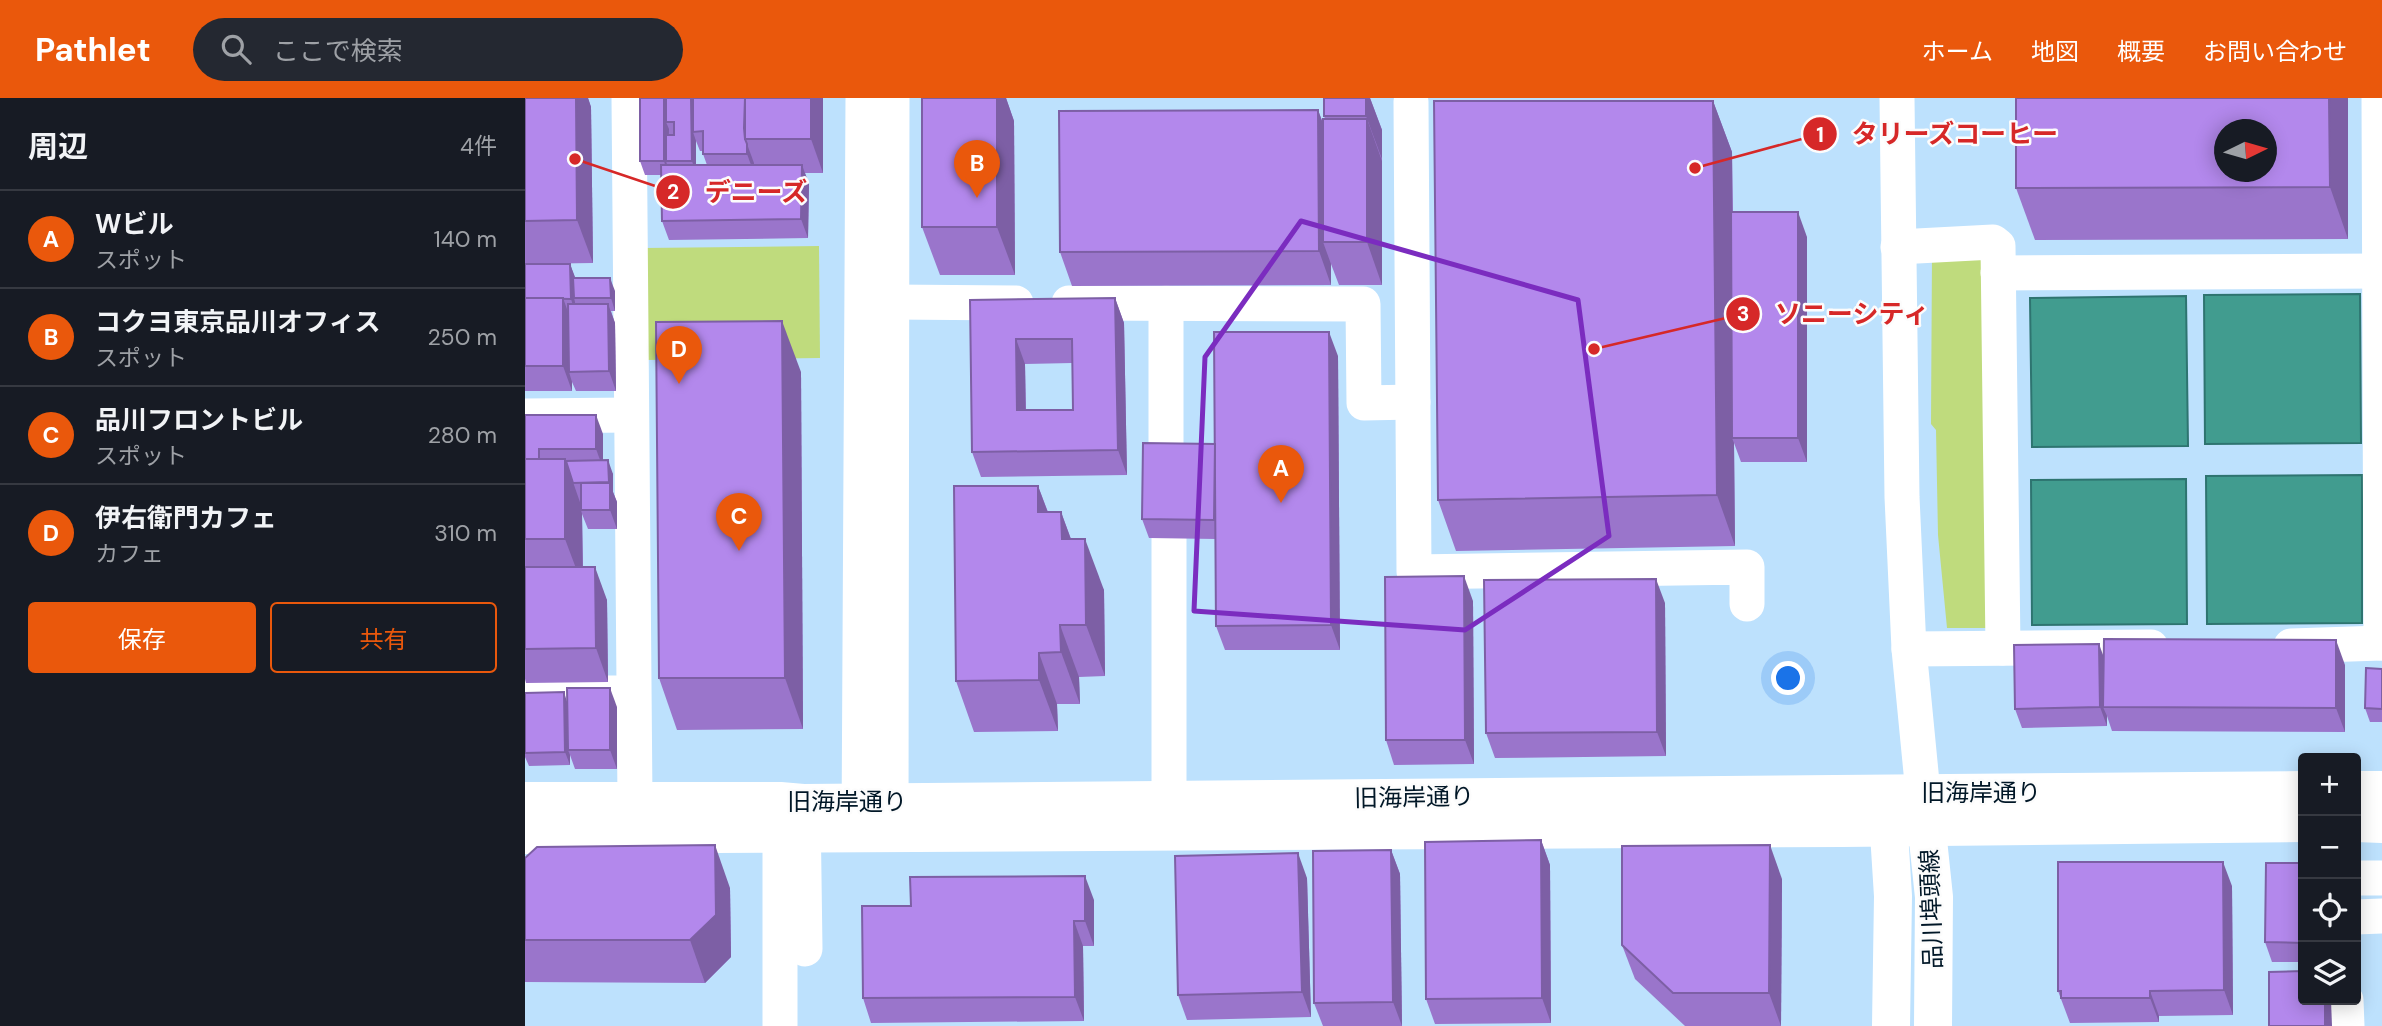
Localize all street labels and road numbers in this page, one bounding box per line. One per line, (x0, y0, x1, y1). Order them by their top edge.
street label: 旧海岸通り (1921, 777, 2041, 808)
street label: 旧海岸通り (1354, 780, 1474, 814)
street label: 旧海岸通り (787, 786, 907, 817)
street label: 品川埠頭線 (1913, 848, 1949, 970)

